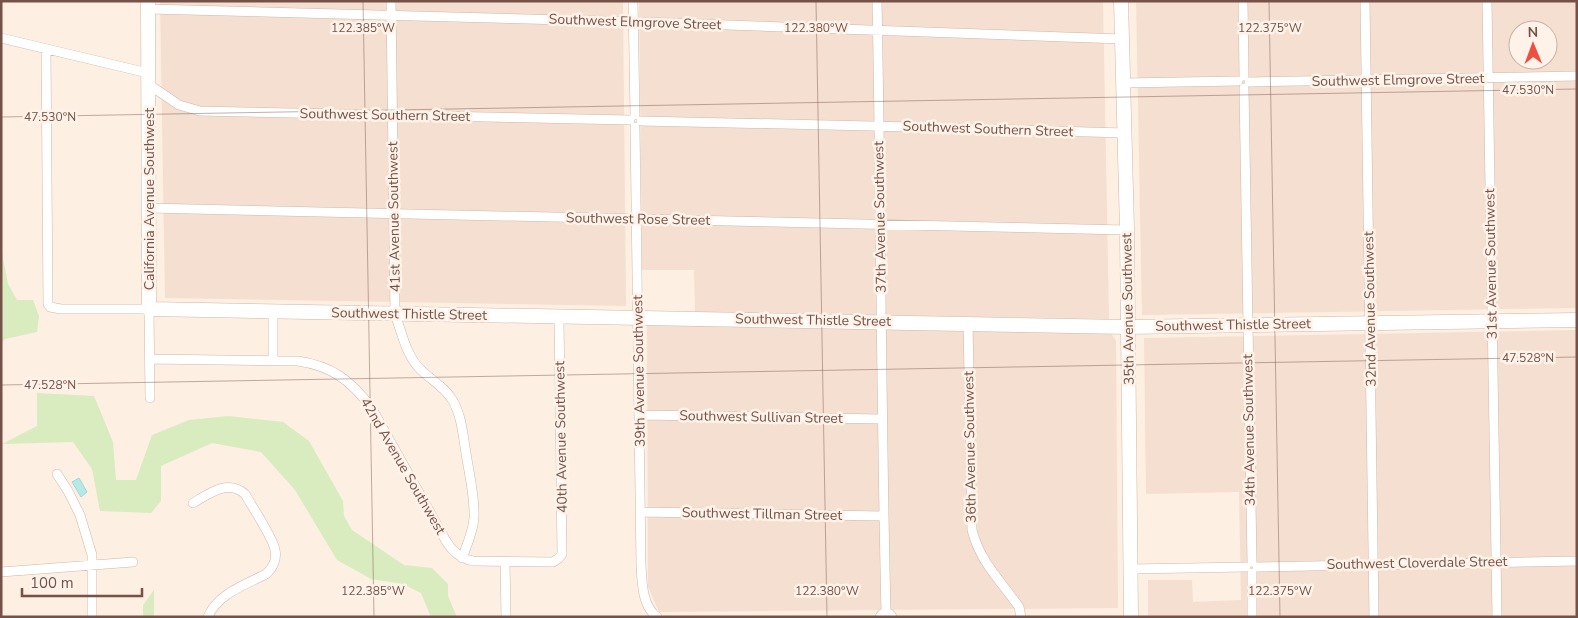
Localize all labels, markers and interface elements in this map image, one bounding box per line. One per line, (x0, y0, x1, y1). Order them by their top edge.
street label: Southwest Elmgrove Street (548, 9, 722, 35)
text: 122.385°W (331, 20, 395, 36)
text: 122.380°W (784, 20, 848, 36)
text: 122.375°W (1238, 20, 1302, 36)
north arrow (1508, 20, 1558, 70)
text: N (1527, 23, 1538, 42)
street label: Southwest Elmgrove Street (1311, 69, 1485, 91)
text: 47.530°N (1502, 82, 1554, 98)
street label: Southwest Southern Street (300, 104, 471, 126)
street label: California Avenue Southwest (140, 108, 159, 290)
text: 47.530°N (24, 109, 76, 125)
street label: Southwest Southern Street (902, 117, 1074, 141)
street label: 41st Avenue Southwest (383, 141, 405, 293)
street label: 37th Avenue Southwest (869, 141, 891, 293)
street label: 31st Avenue Southwest (1480, 188, 1502, 340)
street label: Southwest Rose Street (566, 208, 710, 230)
street label: 32nd Avenue Southwest (1359, 231, 1381, 387)
street label: 35th Avenue Southwest (1117, 233, 1139, 385)
street label: 39th Avenue Southwest (628, 295, 650, 447)
street label: Southwest Thistle Street (331, 303, 487, 325)
street label: Southwest Thistle Street (735, 309, 891, 331)
street label: Southwest Thistle Street (1155, 314, 1311, 336)
text: 47.528°N (1502, 350, 1554, 366)
street label: 34th Avenue Southwest (1238, 354, 1260, 506)
street label: 40th Avenue Southwest (550, 361, 572, 513)
street label: 36th Avenue Southwest (959, 371, 981, 523)
text: 47.528°N (24, 377, 76, 393)
street label: 42nd Avenue Southwest (356, 394, 450, 538)
street label: Southwest Sullivan Street (679, 406, 843, 428)
street label: Southwest Tillman Street (682, 503, 842, 525)
street label: Southwest Cloverdale Street (1326, 552, 1508, 574)
scale bar (22, 566, 142, 598)
text: 100 m (30, 573, 74, 593)
text: 122.385°W (341, 583, 405, 599)
text: 122.380°W (795, 583, 859, 599)
text: 122.375°W (1248, 583, 1312, 599)

